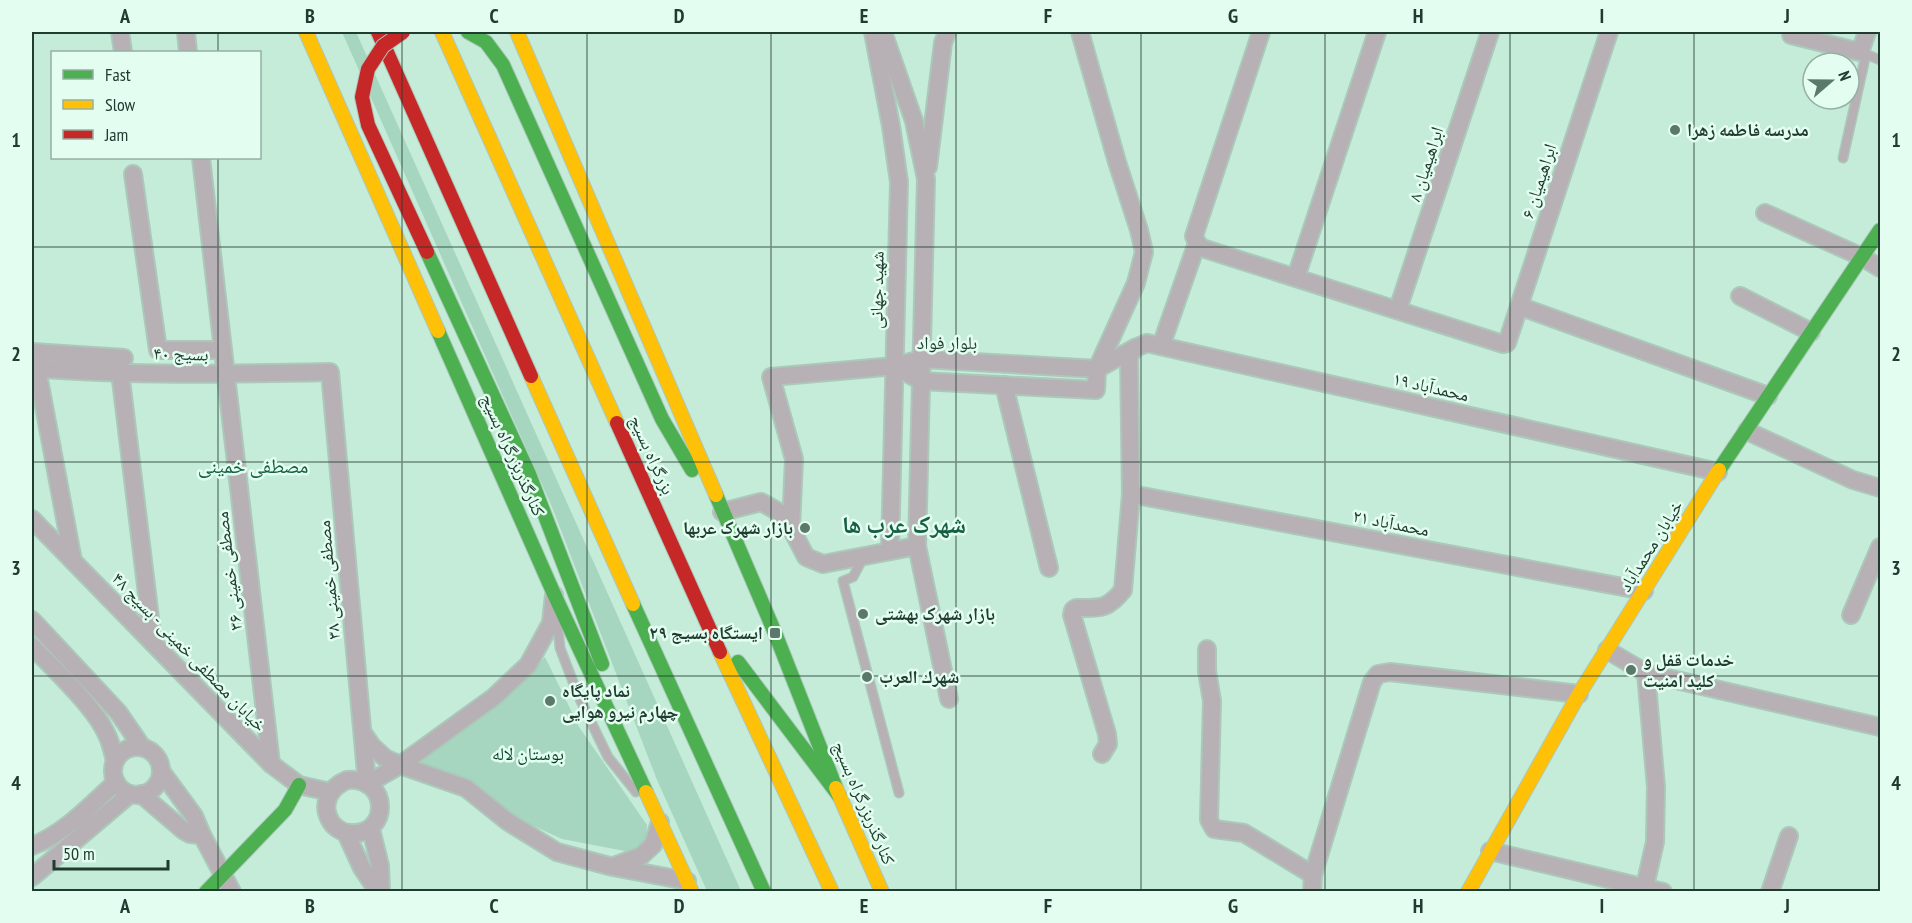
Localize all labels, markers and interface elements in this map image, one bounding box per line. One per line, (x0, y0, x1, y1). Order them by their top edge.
text: A (119, 3, 131, 29)
text: B (305, 3, 315, 29)
text: C (489, 3, 499, 29)
text: D (674, 3, 685, 29)
text: E (860, 3, 868, 29)
text: F (1044, 3, 1052, 29)
text: G (1228, 3, 1238, 29)
text: H (1413, 3, 1423, 29)
text: I (1600, 3, 1604, 29)
text: J (1783, 3, 1790, 29)
legend (51, 51, 261, 159)
north arrow (1801, 51, 1861, 111)
text: Fast (105, 63, 131, 86)
text: N (1834, 68, 1856, 83)
text: Slow (105, 93, 136, 116)
place label: مدرسه فاطمه زهرا (1687, 118, 1809, 141)
text: Jam (104, 123, 128, 146)
marker: مدرسه فاطمه زهرا (1668, 123, 1682, 137)
street label: ابراهیمیان ۸ (1403, 124, 1448, 204)
text: 1 (11, 127, 21, 153)
text: 1 (1891, 127, 1901, 153)
street label: ابراهیمیان ۶ (1516, 141, 1561, 221)
street label: شهید جهانی (864, 251, 889, 329)
street label: بلوار فواد (917, 331, 977, 354)
text: 2 (11, 341, 21, 367)
text: 2 (1891, 341, 1901, 367)
street label: بسیج ۴۰ (153, 342, 209, 366)
street label: محمدآباد ۱۹ (1391, 367, 1471, 406)
street label: کنارگذربزرگراه بسیج (475, 390, 551, 521)
street label: بزرگراه بسیج (624, 411, 680, 499)
district label: مصطفی خمینی (198, 453, 308, 479)
street label: خیابان محمدآباد (1613, 496, 1688, 596)
street label: محمدآباد ۲۱ (1351, 504, 1431, 541)
district label: شهرک عرب ها (842, 509, 966, 540)
street label: مصطفی خمینی ۳۶ (210, 510, 247, 632)
place label: بازار شهرک عربها (683, 516, 793, 539)
street label: مصطفی خمینی ۳۸ (312, 519, 345, 641)
marker: بازار شهرک عربها (798, 521, 812, 535)
text: 3 (11, 555, 21, 581)
text: 3 (1891, 555, 1901, 581)
street label: خیابان مصطفی خمینی - بسیج ۴۸ (106, 567, 272, 737)
place label: بازار شهرک بهشتی (875, 602, 995, 625)
marker: بازار شهرک بهشتی (856, 607, 870, 621)
place label: ایستگاه بسیج ۲۹ (649, 621, 763, 645)
marker: ایستگاه بسیج ۲۹ (768, 626, 782, 640)
place label: خدمات قفل و کلید امنیت (1643, 648, 1734, 692)
marker: خدمات قفل و کلید امنیت (1624, 663, 1638, 677)
place label: شهرك العرب (879, 665, 959, 688)
marker: شهرك العرب (860, 670, 874, 684)
place label: نماد پایگاه چهارم نیرو هوایی (562, 679, 679, 724)
marker: نماد پایگاه چهارم نیرو هوایی (543, 694, 557, 708)
street label: کنارگذربزرگراه بسیج (827, 738, 901, 869)
park label: بوستان لاله (492, 742, 564, 765)
text: 4 (11, 770, 21, 796)
text: 4 (1891, 770, 1901, 796)
scale bar (54, 833, 168, 871)
text: 50 m (63, 842, 95, 865)
text: A (119, 893, 131, 919)
text: B (305, 893, 315, 919)
text: C (489, 893, 499, 919)
text: D (674, 893, 685, 919)
text: E (860, 893, 868, 919)
text: F (1044, 893, 1052, 919)
text: G (1228, 893, 1238, 919)
text: H (1413, 893, 1423, 919)
text: I (1600, 893, 1604, 919)
text: J (1783, 893, 1790, 919)

